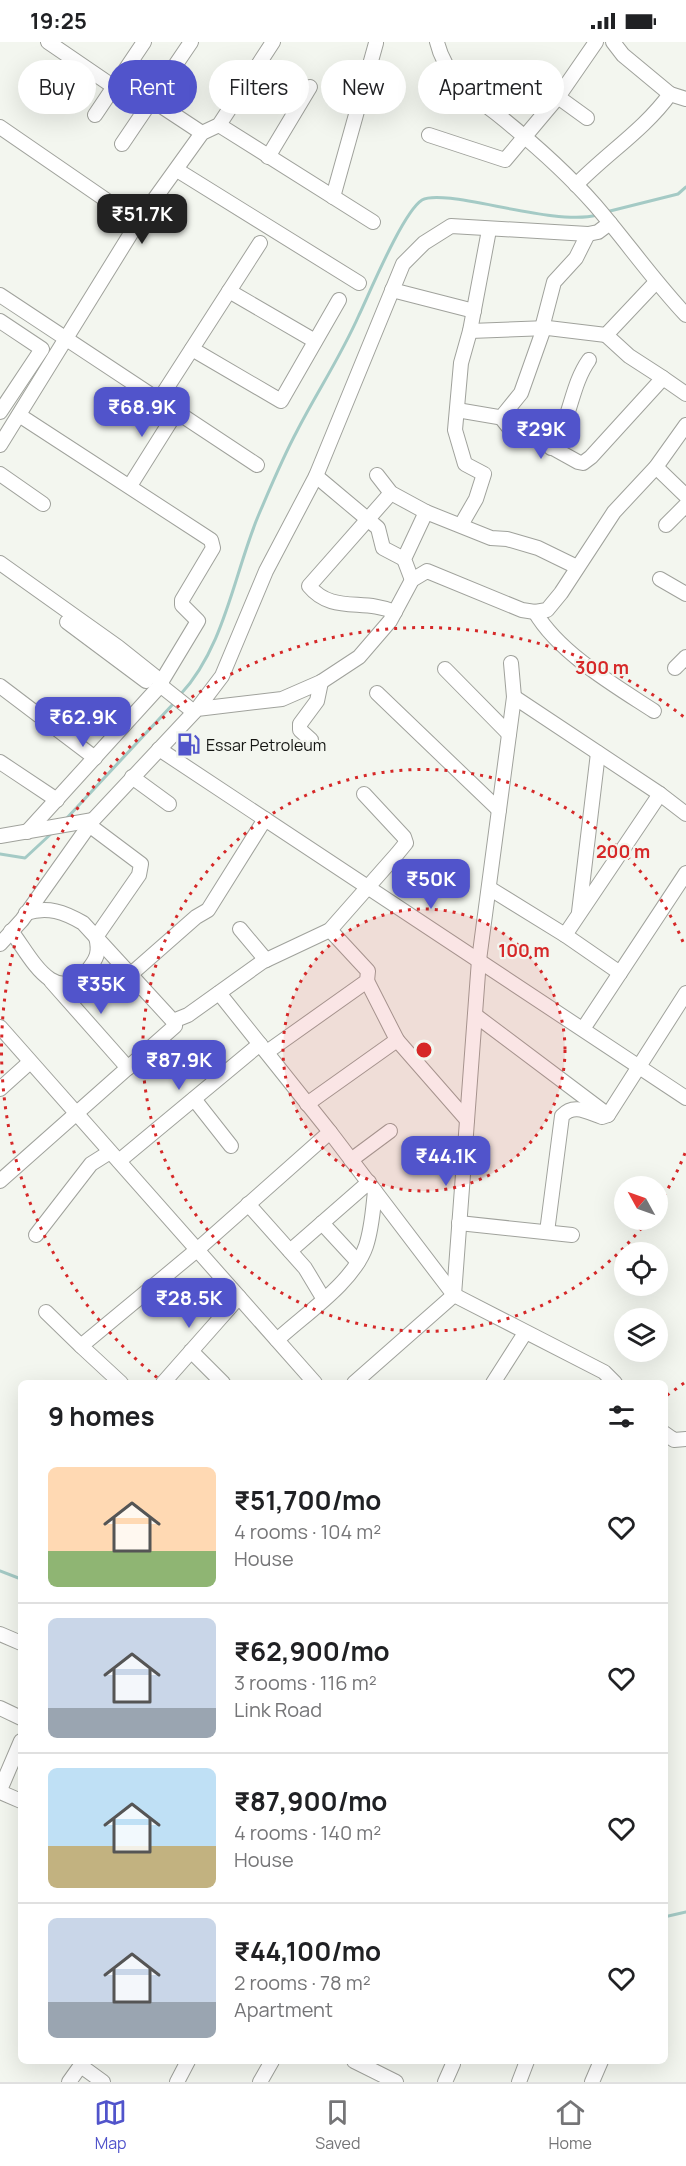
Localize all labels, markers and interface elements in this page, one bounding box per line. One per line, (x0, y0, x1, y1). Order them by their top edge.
text: 19:25 (30, 6, 87, 36)
chip: Buy (18, 60, 96, 114)
chip: Rent (108, 60, 197, 114)
chip: Filters (209, 60, 309, 114)
chip: New (321, 60, 406, 114)
chip: Apartment (418, 60, 564, 114)
pin: ₹51.7K (93, 194, 191, 245)
text: ₹51.7K (111, 200, 173, 227)
pin: ₹68.9K (93, 387, 191, 438)
text: ₹68.9K (108, 393, 176, 420)
pin: ₹29K (505, 409, 577, 460)
text: ₹29K (516, 415, 566, 442)
text: 300 m (575, 655, 629, 679)
pin: ₹62.9K (34, 697, 132, 748)
text: ₹62.9K (49, 703, 117, 730)
fuel station icon: Essar Petroleum (175, 732, 201, 758)
place label: Essar Petroleum (206, 734, 326, 756)
text: 200 m (596, 839, 650, 863)
pin: ₹50K (395, 859, 467, 910)
text: ₹50K (406, 865, 456, 892)
text: 100 m (498, 938, 550, 962)
pin: ₹35K (65, 964, 137, 1015)
text: ₹35K (77, 970, 125, 997)
pin: ₹87.9K (130, 1040, 228, 1091)
centre of rings (414, 1040, 434, 1060)
text: ₹87.9K (146, 1046, 212, 1073)
pin: ₹44.1K (397, 1136, 495, 1187)
text: ₹44.1K (415, 1142, 477, 1169)
north arrow (614, 1176, 668, 1230)
map controls (614, 1176, 668, 1362)
button: locate (614, 1242, 668, 1296)
pin: ₹28.5K (140, 1278, 238, 1329)
text: ₹28.5K (155, 1284, 223, 1311)
button: layers (614, 1308, 668, 1362)
text: 9 homes (48, 1398, 155, 1434)
icon: filters (605, 1400, 638, 1433)
text: ₹51,700/mo (234, 1482, 381, 1518)
icon: home (96, 1491, 168, 1563)
icon: heart (605, 1511, 638, 1544)
text: 4 rooms · 104 m² (234, 1518, 381, 1545)
text: House (234, 1545, 294, 1572)
text: ₹62,900/mo (234, 1633, 390, 1669)
icon: home (96, 1642, 168, 1714)
icon: heart (605, 1662, 638, 1695)
text: 3 rooms · 116 m² (234, 1669, 377, 1696)
text: Link Road (234, 1696, 322, 1723)
text: ₹87,900/mo (234, 1783, 387, 1819)
icon: home (96, 1792, 168, 1864)
icon: heart (605, 1812, 638, 1845)
text: 4 rooms · 140 m² (234, 1819, 381, 1846)
text: House (234, 1846, 294, 1873)
text: ₹44,100/mo (234, 1933, 381, 1969)
icon: home (96, 1942, 168, 2014)
icon: heart (605, 1962, 638, 1995)
text: 2 rooms · 78 m² (234, 1969, 371, 1996)
text: Apartment (234, 1996, 333, 2023)
tab: Map (94, 2096, 127, 2154)
tab: Saved (315, 2096, 360, 2154)
tab: Home (549, 2096, 592, 2154)

